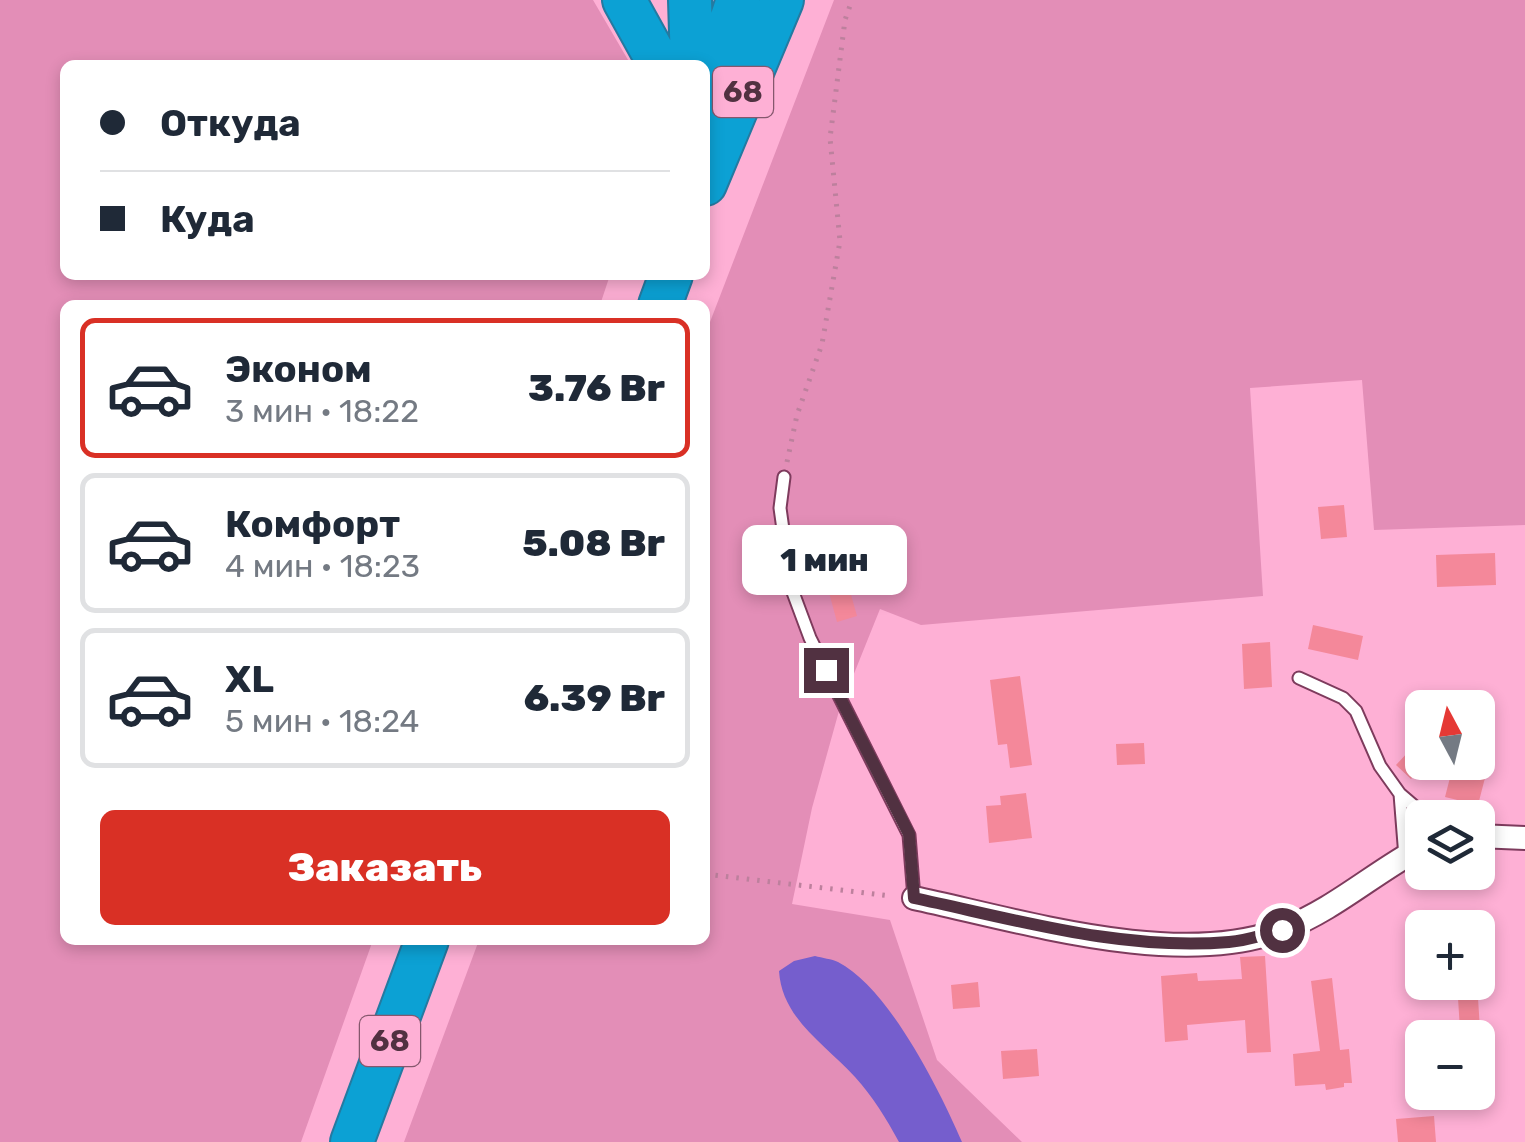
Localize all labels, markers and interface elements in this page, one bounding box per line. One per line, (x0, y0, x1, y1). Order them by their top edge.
road number: 68 (713, 67, 773, 117)
text: Откуда (160, 100, 301, 146)
text: Куда (160, 196, 255, 242)
icon: car (105, 343, 195, 433)
text: Эконом (225, 346, 372, 392)
text: 3.76 Br (528, 365, 665, 411)
text: 3 мин · 18:22 (225, 392, 419, 430)
icon: car (105, 498, 195, 588)
text: Комфорт (225, 501, 400, 547)
text: 5.08 Br (522, 520, 665, 566)
callout: 1 мин (744, 525, 908, 595)
text: 1 мин (780, 541, 869, 579)
text: 4 мин · 18:23 (225, 547, 420, 585)
route end (804, 648, 849, 693)
icon: car (105, 653, 195, 743)
text: XL (225, 656, 274, 702)
text: 6.39 Br (524, 675, 665, 721)
north arrow (1405, 690, 1495, 780)
map controls (1405, 690, 1495, 1110)
text: 5 мин · 18:24 (225, 702, 419, 740)
button: layers (1405, 800, 1495, 890)
button: Заказать (100, 810, 670, 925)
route start (1260, 908, 1305, 953)
button: + (1405, 910, 1495, 1000)
road number: 68 (360, 1016, 420, 1066)
button: − (1405, 1020, 1495, 1110)

